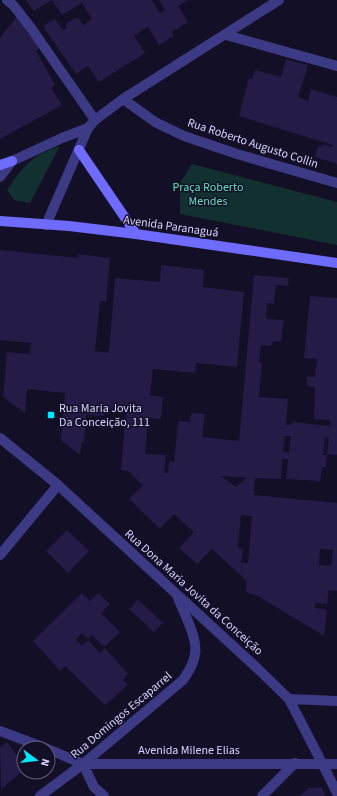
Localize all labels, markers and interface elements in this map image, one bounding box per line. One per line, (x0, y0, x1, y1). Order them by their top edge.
street label: Rua Roberto Augusto Collin (185, 114, 320, 173)
park label: Praça Roberto Mendes (173, 179, 243, 210)
street label: Avenida Paranaguá (122, 211, 220, 242)
place label: Rua Maria Jovita Da Conceição, 111 (59, 400, 150, 431)
marker: Rua Maria Jovita Da Conceição, 111 (46, 410, 56, 420)
street label: Rua Dona Maria Jovita da Conceição (121, 525, 267, 659)
street label: Rua Domingos Escaparrel (67, 668, 176, 763)
north arrow (16, 740, 56, 780)
street label: Avenida Milene Elias (138, 742, 240, 759)
text: N (37, 757, 53, 768)

